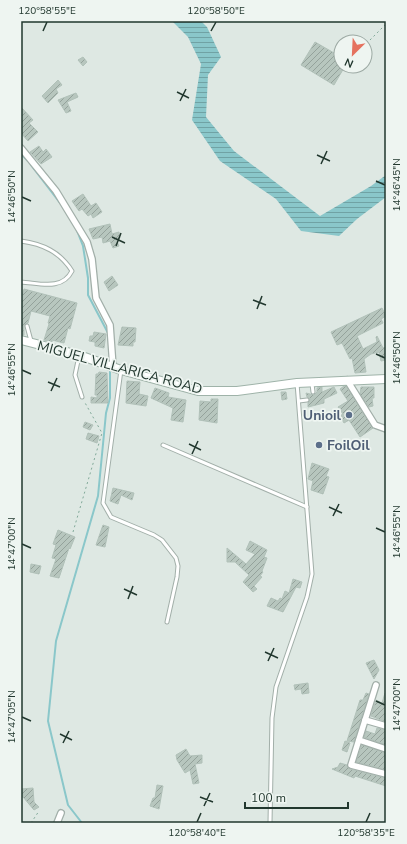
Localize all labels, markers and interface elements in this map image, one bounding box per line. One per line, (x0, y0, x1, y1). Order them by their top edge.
text: 120°58'55"E (18, 4, 76, 18)
text: 120°58'50"E (187, 4, 245, 18)
north arrow (333, 34, 373, 74)
text: N (342, 54, 356, 71)
text: 14°46'45"N (390, 158, 404, 212)
text: 14°46'50"N (5, 170, 19, 224)
text: 14°46'50"N (390, 331, 404, 385)
street label: MIGUEL VILLARICA ROAD (35, 336, 204, 399)
text: 14°46'55"N (5, 343, 19, 397)
place label: Unioil (303, 406, 342, 425)
marker: Unioil (344, 410, 354, 420)
place label: FoilOil (327, 436, 370, 455)
marker: FoilOil (314, 440, 324, 450)
text: 14°46'55"N (390, 505, 404, 559)
text: 14°47'00"N (5, 517, 19, 571)
text: 14°47'00"N (390, 678, 404, 732)
text: 14°47'05"N (5, 690, 19, 744)
scale bar (245, 784, 348, 810)
text: 100 m (251, 790, 286, 806)
text: 120°58'40"E (168, 826, 226, 840)
text: 120°58'35"E (337, 826, 395, 840)

